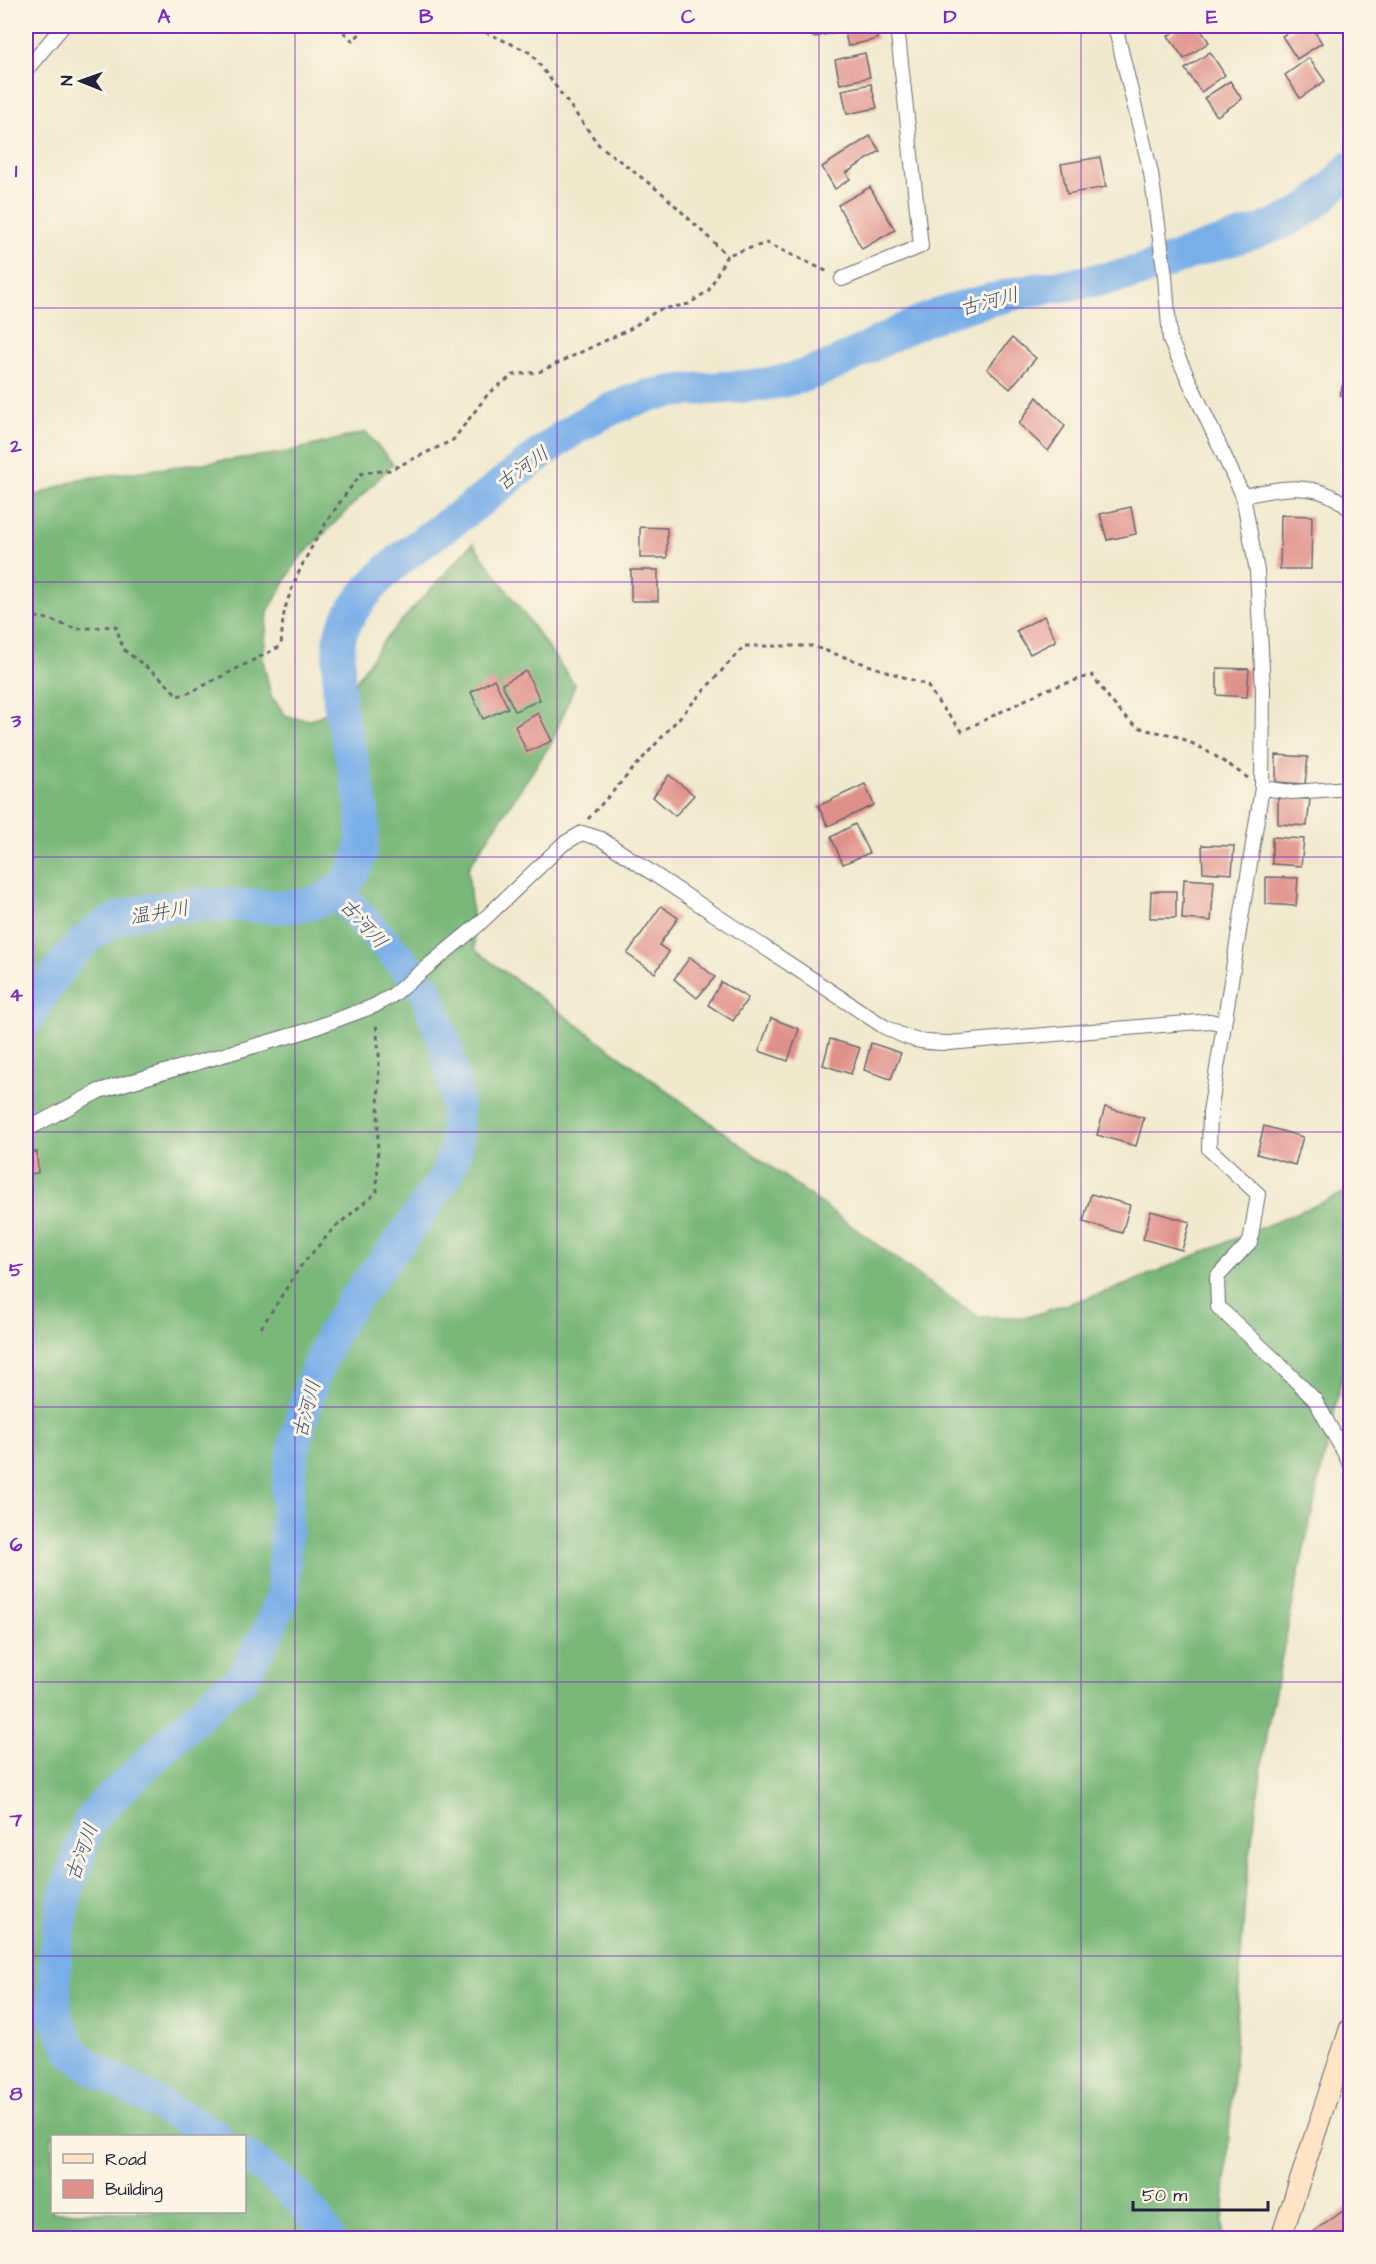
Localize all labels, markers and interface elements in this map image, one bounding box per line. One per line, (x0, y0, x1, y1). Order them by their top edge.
text: A (158, 3, 171, 31)
text: B (419, 3, 434, 31)
text: C (681, 3, 696, 31)
text: D (944, 3, 957, 31)
text: E (1206, 3, 1218, 31)
north arrow (51, 51, 111, 111)
text: N (56, 76, 78, 86)
text: 1 (15, 157, 18, 185)
water label: 古河川 (957, 281, 1022, 323)
text: 2 (9, 432, 22, 460)
water label: 古河川 (490, 440, 555, 498)
text: 3 (10, 707, 22, 735)
water label: 古河川 (333, 892, 394, 955)
water label: 温井川 (127, 894, 191, 932)
text: 4 (9, 981, 23, 1009)
text: 5 (9, 1256, 24, 1284)
water label: 古河川 (286, 1377, 328, 1442)
text: 6 (10, 1531, 23, 1559)
text: 7 (9, 1806, 23, 1834)
water label: 古河川 (59, 1819, 105, 1885)
text: 8 (10, 2080, 23, 2108)
legend (51, 2135, 246, 2213)
text: Road (105, 2147, 146, 2172)
scale bar (1133, 2174, 1268, 2212)
text: Building (105, 2177, 163, 2203)
text: 50 m (1142, 2183, 1187, 2208)

